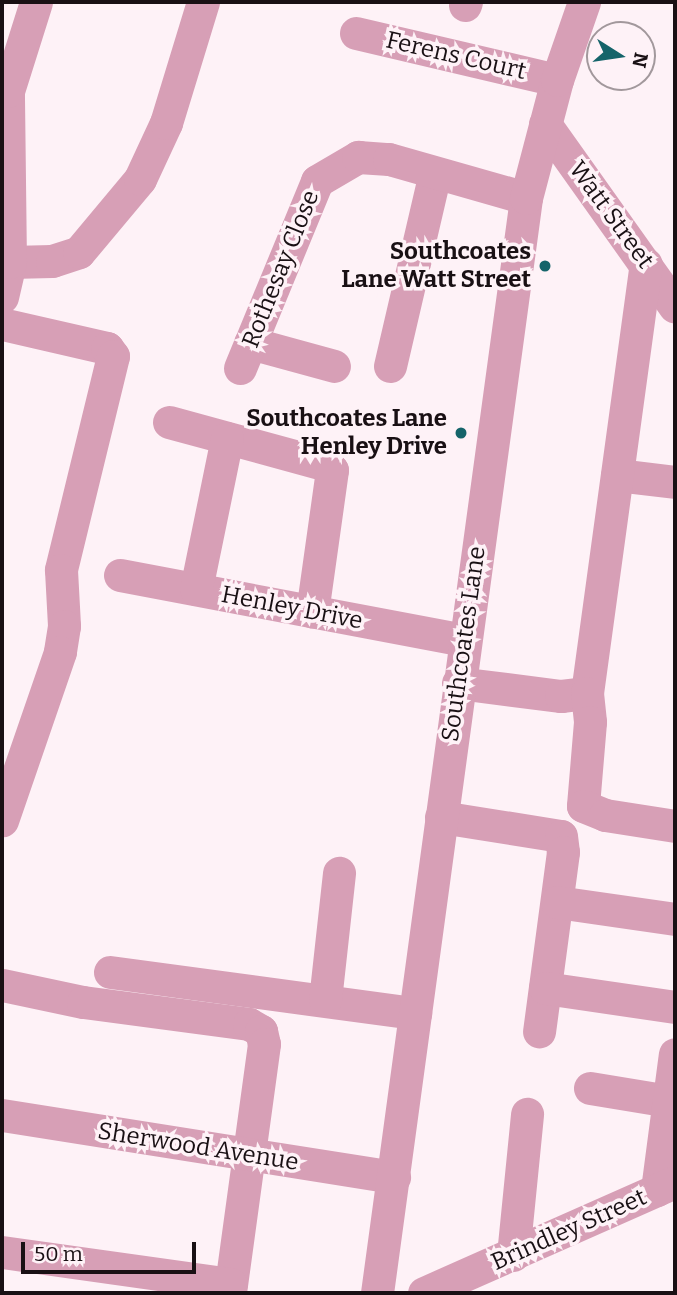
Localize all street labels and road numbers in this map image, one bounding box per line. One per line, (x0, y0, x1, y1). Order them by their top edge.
street label: Ferens Court (383, 26, 529, 86)
street label: Watt Street (562, 156, 660, 274)
street label: Rothesay Close (236, 186, 326, 352)
street label: Southcoates Lane (436, 544, 492, 744)
street label: Henley Drive (219, 580, 365, 636)
street label: Sherwood Avenue (96, 1117, 300, 1177)
street label: Brindley Street (487, 1183, 651, 1277)

